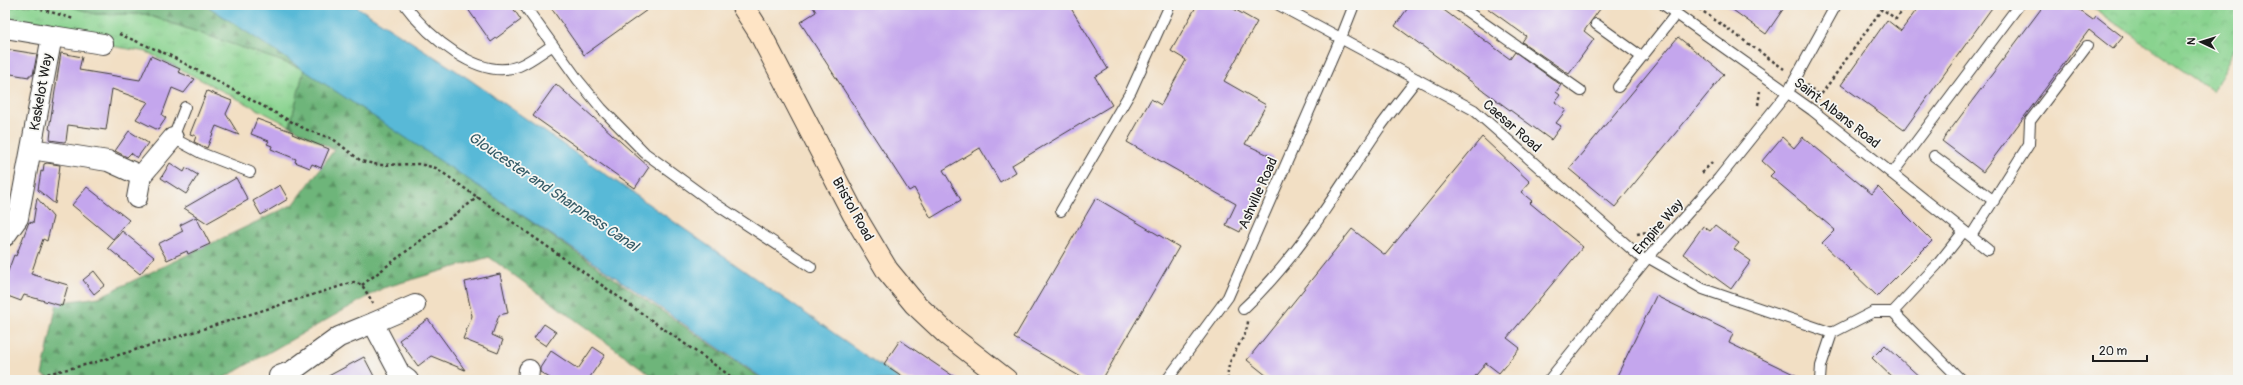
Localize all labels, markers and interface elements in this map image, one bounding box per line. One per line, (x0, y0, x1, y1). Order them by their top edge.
north arrow (2181, 22, 2221, 62)
text: N (2185, 37, 2198, 46)
street label: Kaskelot Way (26, 52, 56, 132)
street label: Saint Albans Road (1790, 74, 1884, 152)
street label: Caesar Road (1479, 96, 1545, 156)
water label: Gloucester and Sharpness Canal (464, 128, 643, 257)
street label: Ashville Road (1235, 155, 1281, 231)
street label: Bristol Road (829, 174, 878, 244)
street label: Empire Way (1629, 196, 1687, 258)
scale bar (2093, 337, 2147, 363)
text: 20 m (2099, 344, 2128, 359)

